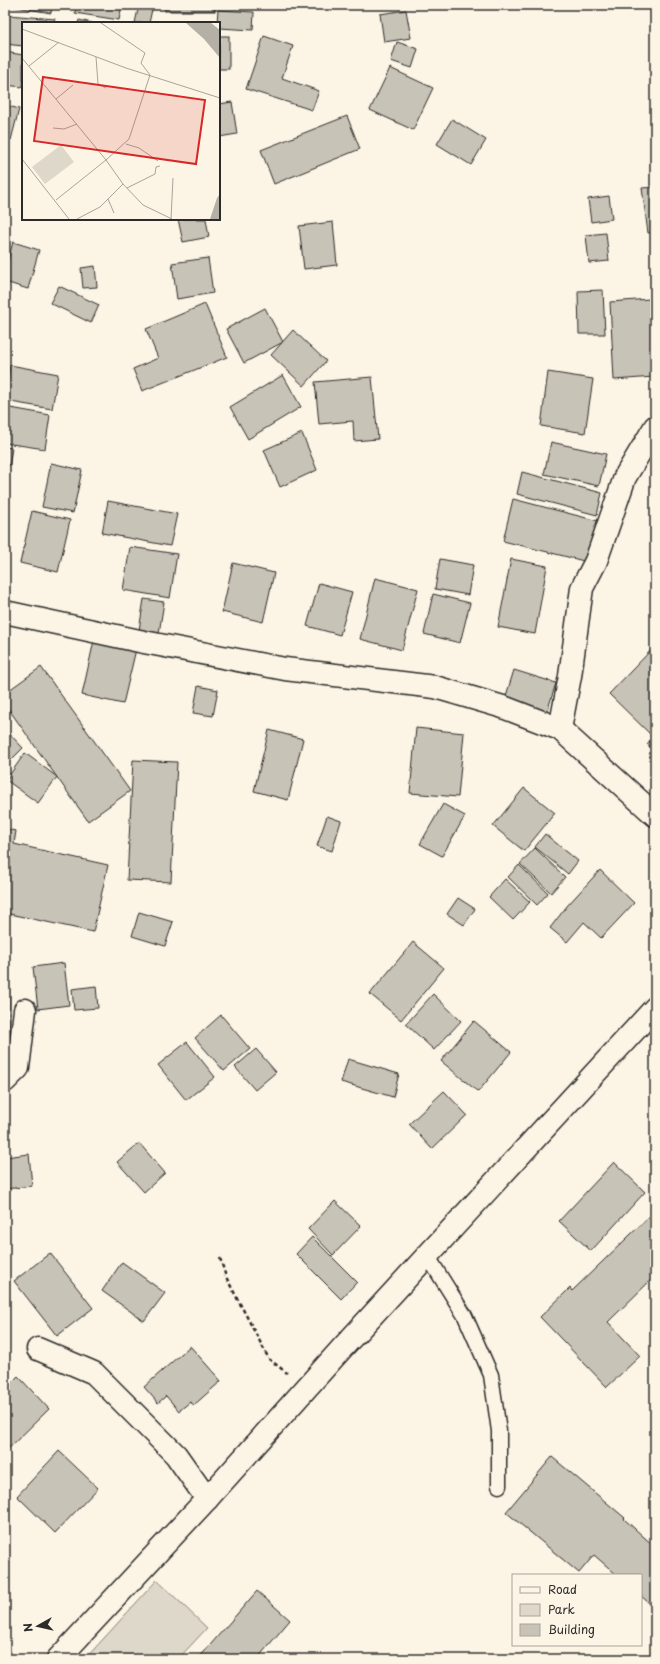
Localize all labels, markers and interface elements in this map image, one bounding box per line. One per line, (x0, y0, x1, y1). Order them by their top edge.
inset map (22, 22, 220, 220)
legend (512, 1574, 642, 1646)
text: Road (548, 1580, 577, 1598)
text: Park (548, 1600, 575, 1618)
north arrow (18, 1606, 58, 1646)
text: Building (548, 1620, 595, 1638)
text: N (19, 1622, 37, 1633)

